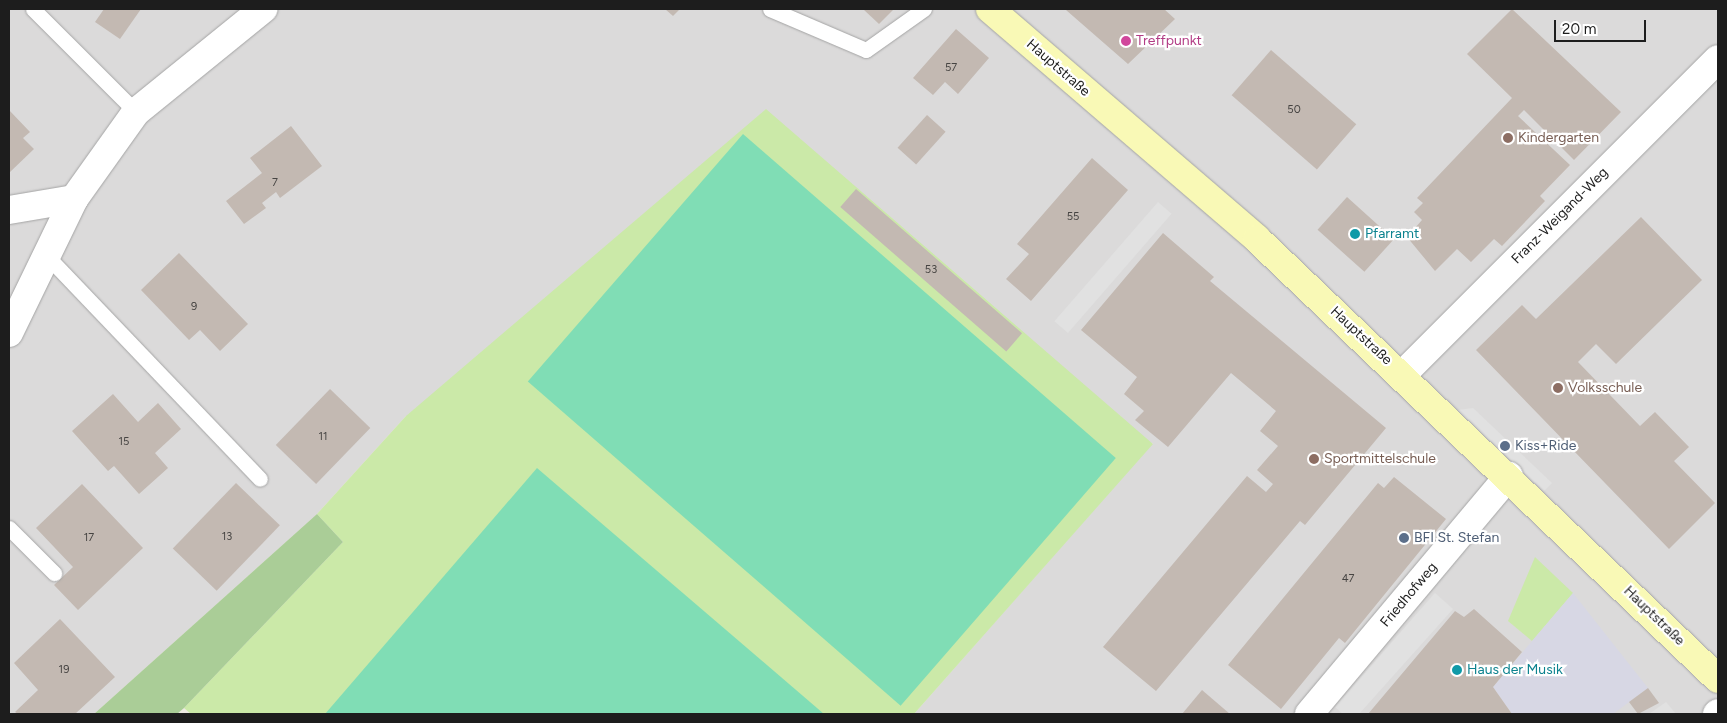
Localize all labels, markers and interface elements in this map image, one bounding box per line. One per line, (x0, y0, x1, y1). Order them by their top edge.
scale bar (1557, 10, 1650, 42)
text: 20 m (1562, 20, 1596, 38)
place label: Treffpunkt (1136, 33, 1202, 49)
marker: Treffpunkt (1120, 35, 1132, 47)
street label: Hauptstraße (1023, 36, 1093, 100)
house number: 57 (945, 61, 957, 75)
house number: 50 (1287, 103, 1301, 117)
place label: Kindergarten (1518, 130, 1599, 146)
marker: Kindergarten (1502, 132, 1514, 144)
street label: Franz-Weigand-Weg (1508, 164, 1612, 268)
house number: 7 (272, 176, 278, 190)
house number: 55 (1067, 210, 1079, 224)
place label: Pfarramt (1365, 226, 1419, 242)
marker: Pfarramt (1349, 228, 1361, 240)
house number: 53 (925, 263, 937, 277)
house number: 9 (191, 300, 197, 314)
street label: Hauptstraße (1327, 303, 1395, 369)
place label: Volksschule (1568, 380, 1642, 396)
marker: Volksschule (1552, 382, 1564, 394)
house number: 11 (318, 430, 328, 444)
house number: 15 (119, 435, 129, 449)
place label: Kiss+Ride (1515, 438, 1576, 454)
marker: Kiss+Ride (1499, 440, 1511, 452)
place label: Sportmittelschule (1324, 451, 1436, 467)
marker: Sportmittelschule (1308, 453, 1320, 465)
house number: 13 (222, 530, 232, 544)
place label: BFI St. Stefan (1414, 530, 1499, 546)
house number: 17 (84, 531, 94, 545)
marker: BFI St. Stefan (1398, 532, 1410, 544)
street label: Friedhofweg (1377, 559, 1441, 631)
house number: 47 (1342, 572, 1354, 586)
street label: Hauptstraße (1620, 583, 1688, 649)
place label: Haus der Musik (1467, 662, 1563, 678)
house number: 19 (59, 663, 69, 677)
marker: Haus der Musik (1451, 664, 1463, 676)

